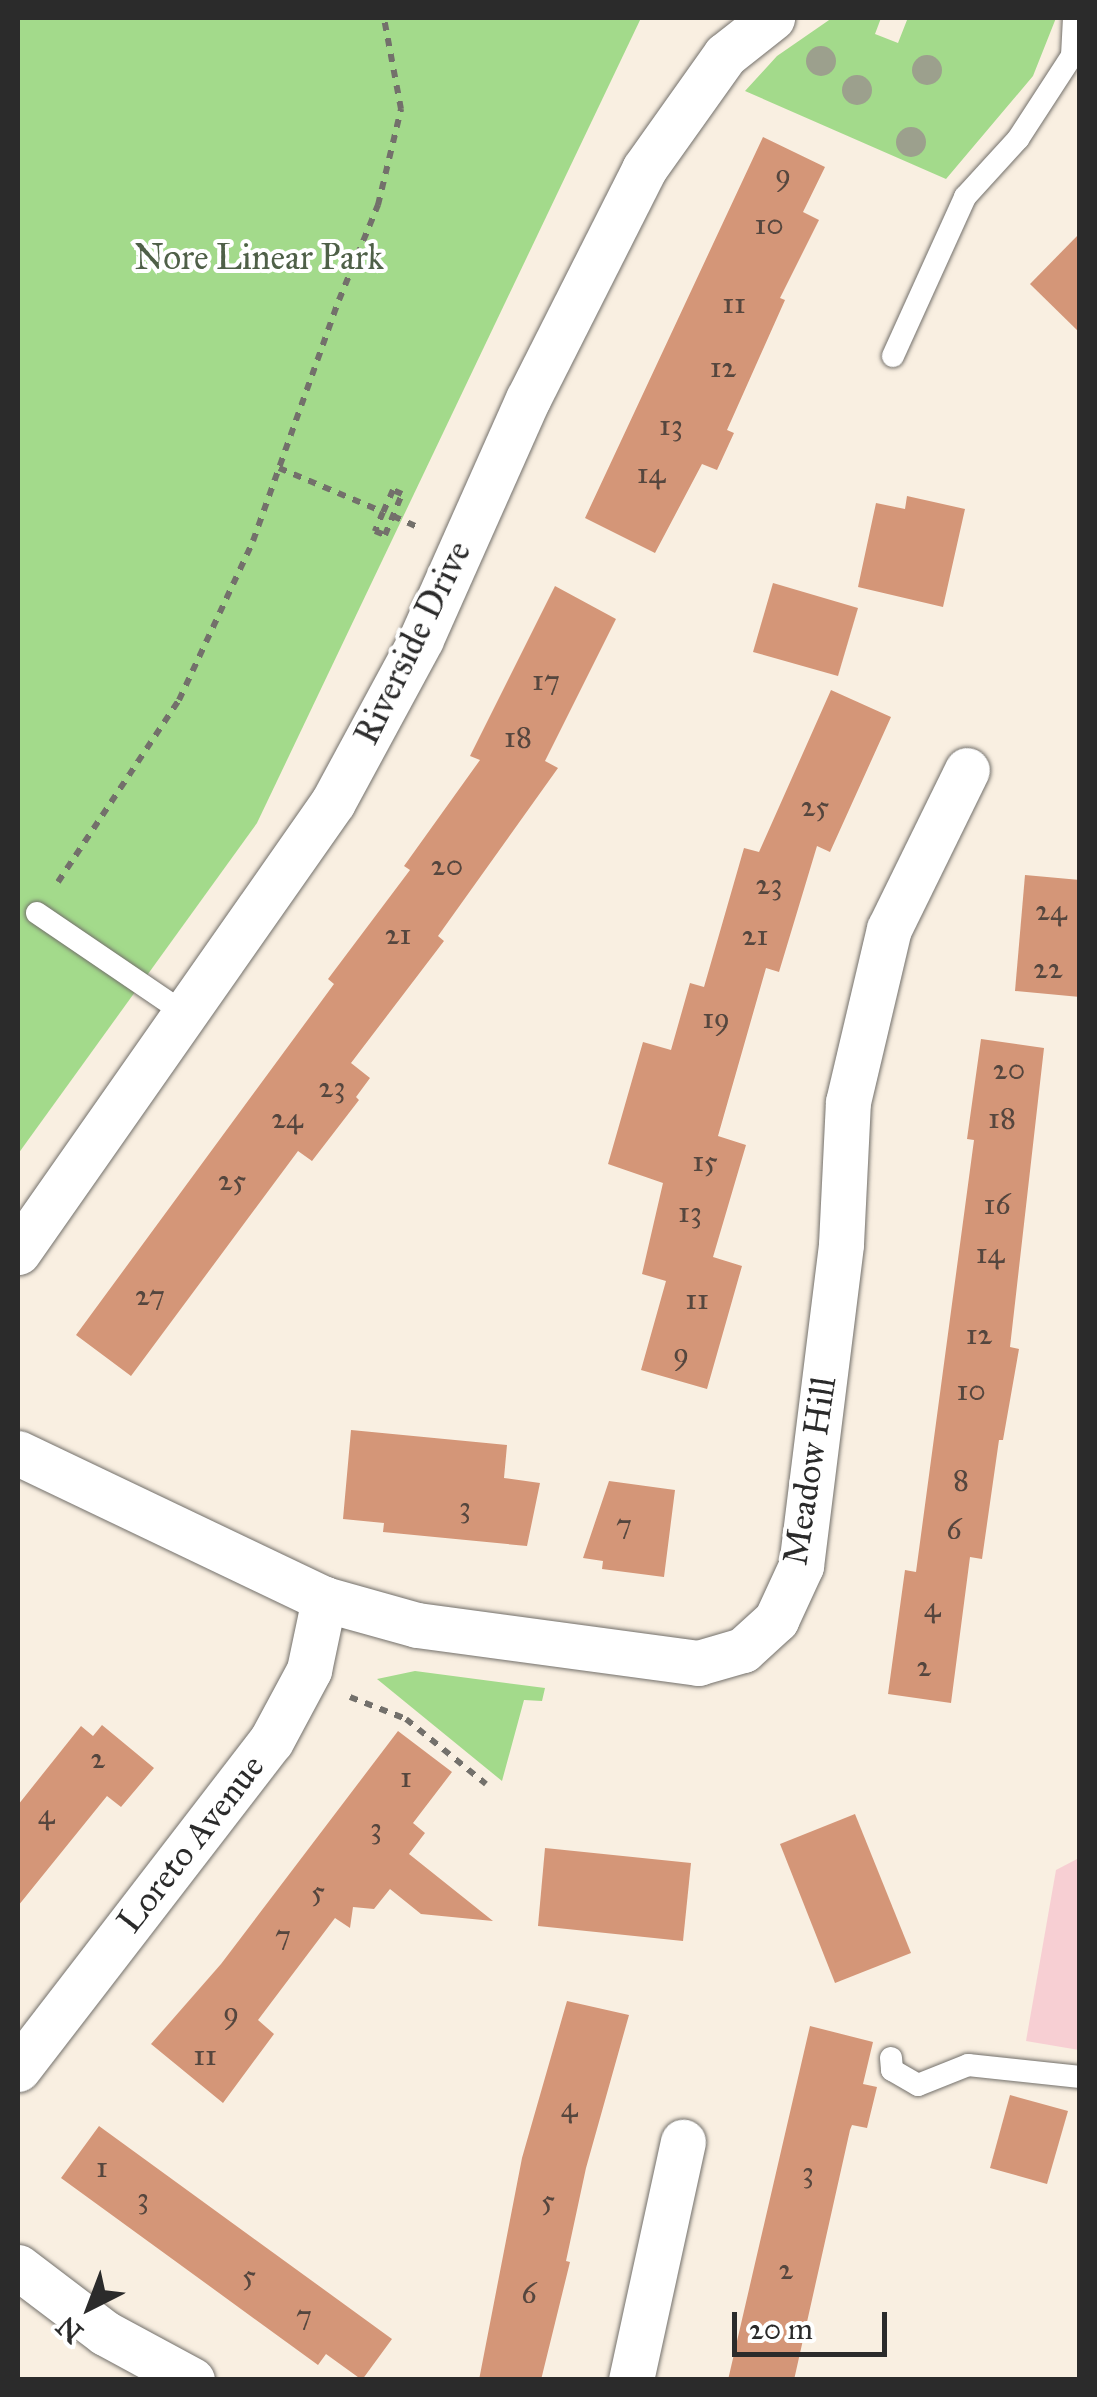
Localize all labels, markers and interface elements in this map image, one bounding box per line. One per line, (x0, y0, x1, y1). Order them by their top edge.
house number: 9 (775, 156, 791, 192)
house number: 10 (754, 206, 784, 242)
park label: Nore Linear Park (134, 237, 384, 279)
house number: 11 (722, 285, 746, 321)
house number: 12 (710, 349, 736, 385)
house number: 13 (659, 407, 683, 443)
house number: 14 (637, 455, 665, 491)
street label: Riverside Drive (346, 535, 480, 751)
house number: 17 (532, 662, 560, 698)
house number: 18 (504, 719, 532, 755)
house number: 25 (801, 788, 829, 824)
house number: 20 (431, 847, 463, 883)
house number: 23 (756, 866, 782, 902)
house number: 24 (1035, 892, 1067, 928)
house number: 21 (385, 916, 411, 952)
house number: 21 (742, 917, 768, 953)
house number: 22 (1033, 950, 1063, 986)
house number: 19 (702, 1000, 730, 1036)
house number: 20 (993, 1051, 1025, 1087)
house number: 23 (319, 1069, 345, 1105)
house number: 24 (271, 1100, 303, 1136)
house number: 18 (988, 1100, 1016, 1136)
house number: 15 (692, 1143, 718, 1179)
house number: 25 (218, 1162, 246, 1198)
house number: 16 (983, 1186, 1011, 1222)
house number: 13 (678, 1194, 702, 1230)
house number: 14 (976, 1235, 1004, 1271)
house number: 27 (135, 1277, 165, 1313)
house number: 11 (685, 1281, 709, 1317)
house number: 12 (966, 1316, 992, 1352)
house number: 9 (673, 1335, 689, 1371)
house number: 10 (956, 1372, 986, 1408)
street label: Meadow Hill (774, 1374, 846, 1568)
house number: 8 (953, 1462, 969, 1498)
house number: 3 (459, 1489, 471, 1525)
house number: 7 (616, 1506, 632, 1542)
house number: 6 (946, 1511, 962, 1547)
house number: 4 (924, 1589, 940, 1625)
house number: 2 (917, 1648, 931, 1684)
house number: 2 (91, 1740, 105, 1776)
street label: Loreto Avenue (109, 1747, 273, 1941)
house number: 1 (400, 1759, 412, 1795)
house number: 4 (38, 1796, 54, 1832)
house number: 3 (370, 1810, 382, 1846)
house number: 5 (311, 1873, 325, 1909)
house number: 7 (275, 1917, 291, 1953)
house number: 9 (223, 1994, 239, 2030)
house number: 11 (193, 2037, 217, 2073)
house number: 4 (561, 2089, 577, 2125)
house number: 1 (96, 2149, 108, 2185)
house number: 3 (802, 2154, 814, 2190)
house number: 3 (137, 2180, 149, 2216)
house number: 5 (541, 2182, 555, 2218)
house number: 2 (779, 2251, 793, 2287)
north arrow (40, 2257, 140, 2357)
house number: 5 (242, 2257, 256, 2293)
house number: 6 (521, 2275, 537, 2311)
scale bar (737, 2292, 892, 2354)
house number: 7 (296, 2297, 312, 2333)
text: N (49, 2309, 90, 2351)
text: 20 m (749, 2311, 813, 2347)

